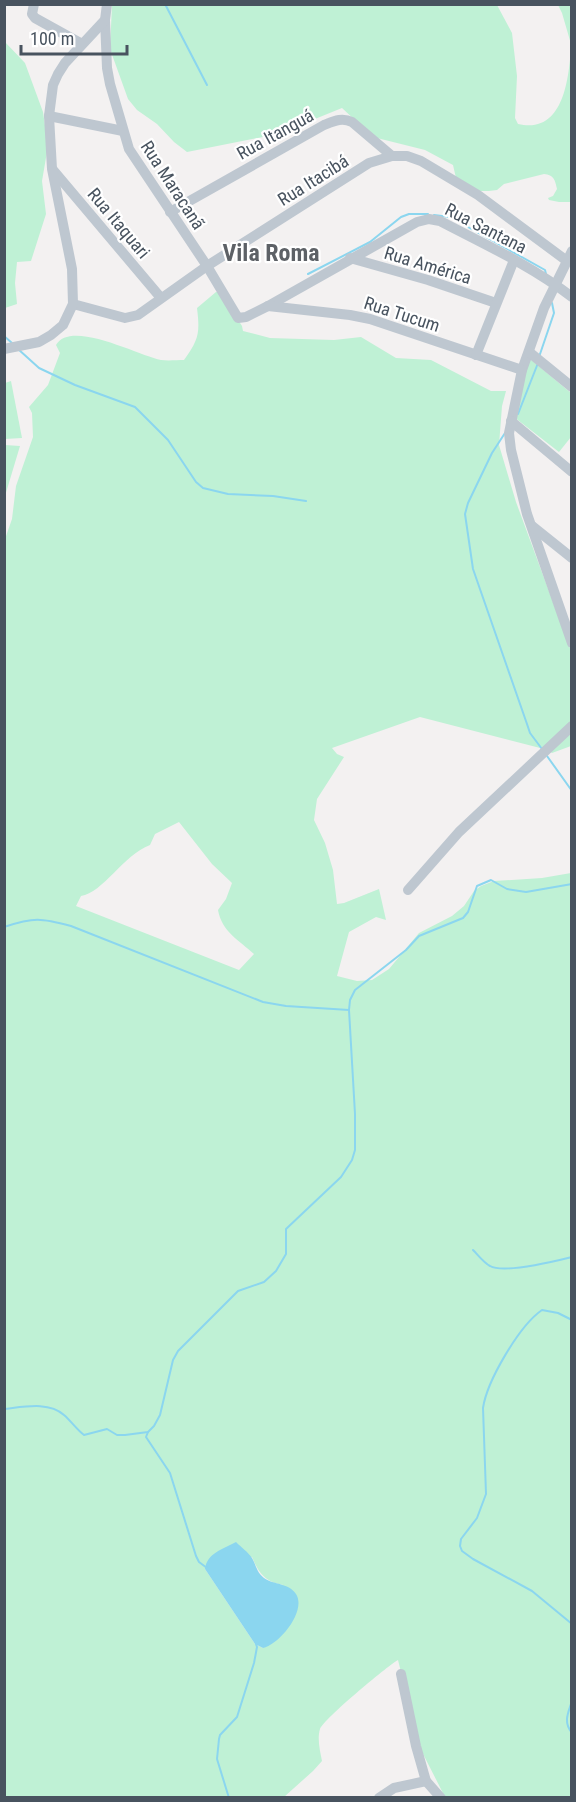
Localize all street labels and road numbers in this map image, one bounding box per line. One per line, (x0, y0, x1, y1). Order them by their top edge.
street label: Rua Itanguá (233, 104, 317, 164)
street label: Rua Maracanã (137, 137, 209, 233)
street label: Rua Itacibá (274, 150, 352, 210)
street label: Rua Itaquari (84, 184, 154, 262)
street label: Rua Santana (442, 198, 530, 258)
street label: Rua América (382, 242, 474, 288)
street label: Rua Tucum (361, 292, 443, 336)

